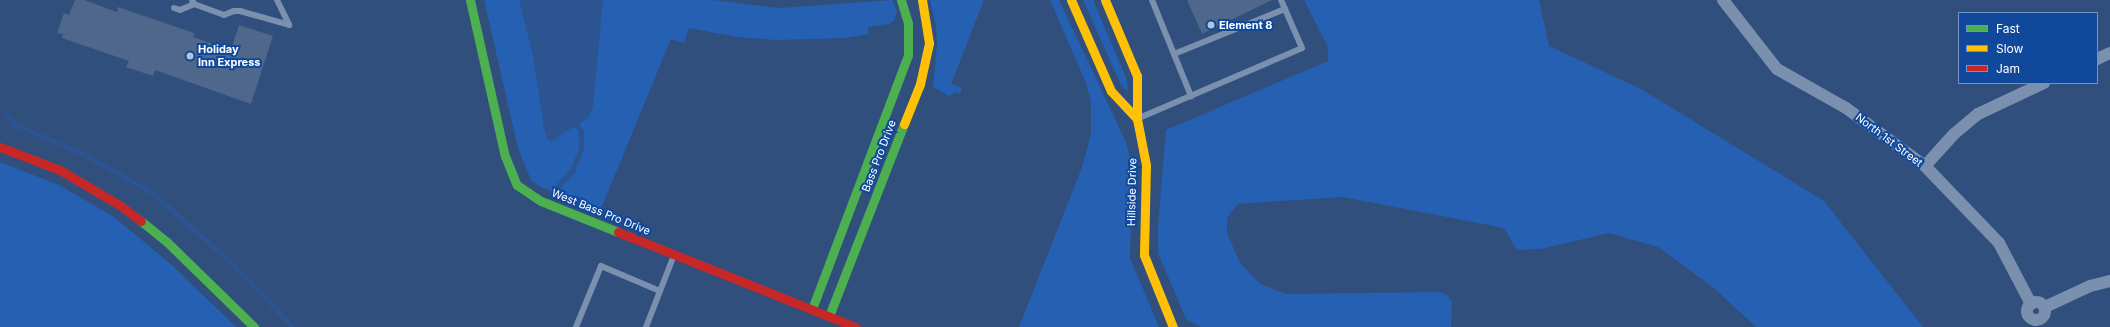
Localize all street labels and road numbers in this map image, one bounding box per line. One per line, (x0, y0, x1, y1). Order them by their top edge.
street label: North 1st Street (1853, 111, 1925, 169)
street label: Bass Pro Drive (859, 118, 899, 194)
street label: Hillside Drive (1125, 158, 1139, 226)
street label: West Bass Pro Drive (550, 186, 652, 238)

